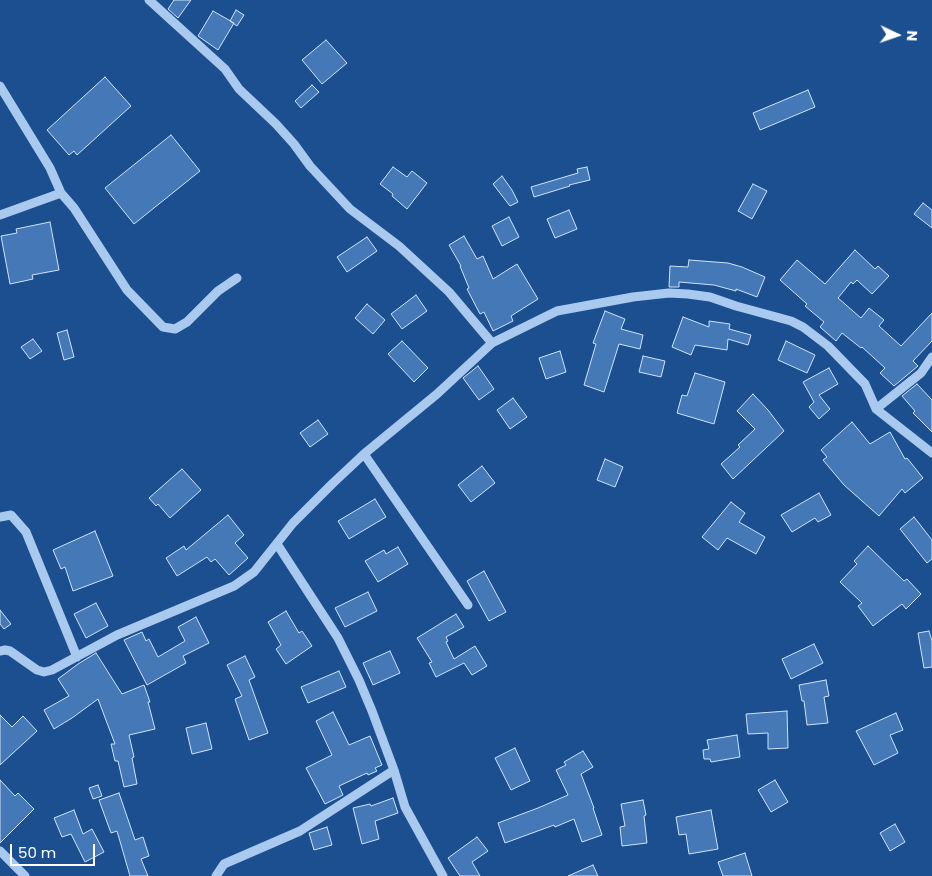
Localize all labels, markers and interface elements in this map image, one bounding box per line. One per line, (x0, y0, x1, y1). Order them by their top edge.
north arrow (872, 10, 922, 60)
text: N (902, 30, 922, 42)
scale bar (12, 834, 98, 866)
text: 50 m (18, 842, 56, 863)

